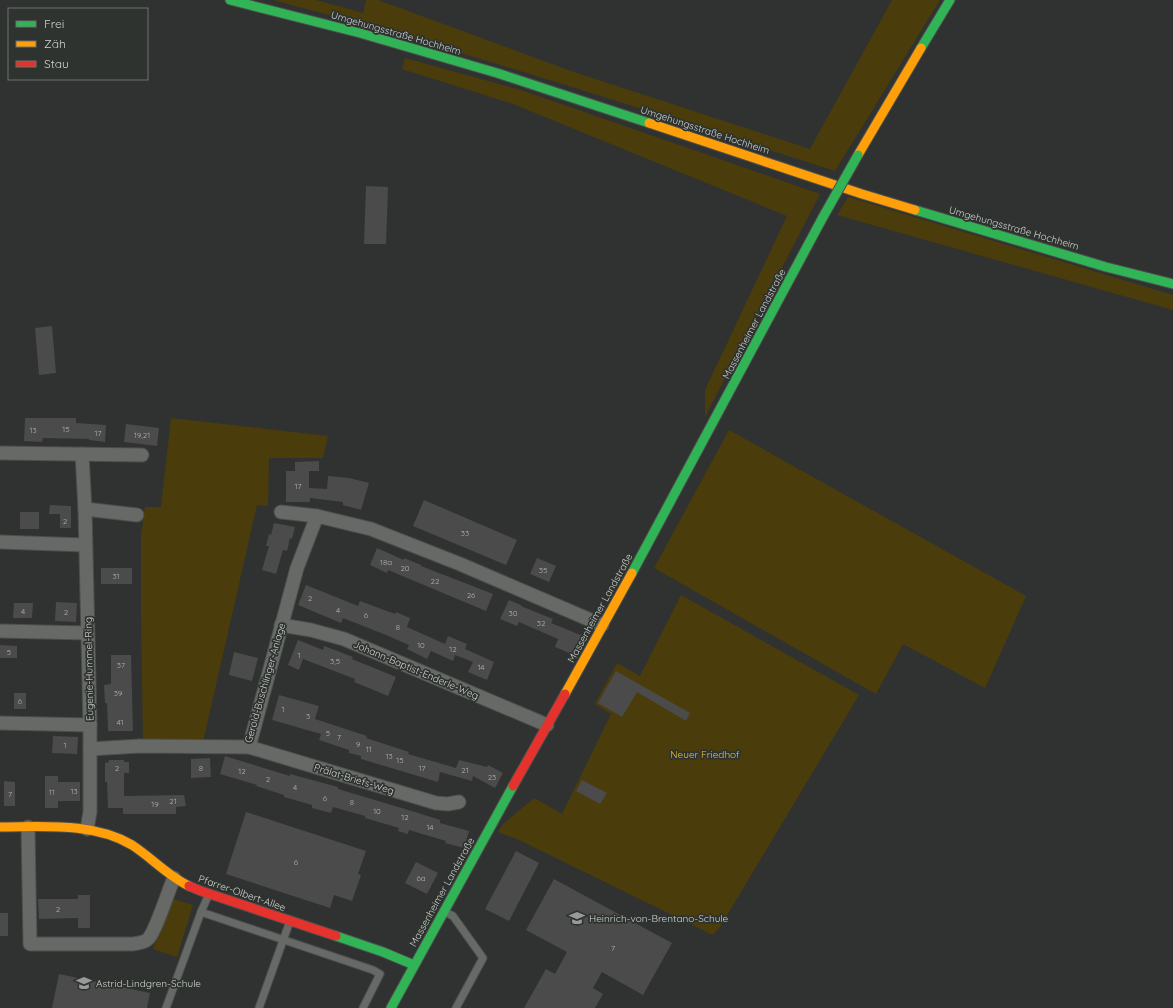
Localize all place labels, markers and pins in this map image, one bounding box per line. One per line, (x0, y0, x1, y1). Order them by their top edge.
school or university icon: Heinrich-von-Brentano-Schule (568, 909, 586, 927)
place label: Heinrich-von-Brentano-Schule (589, 912, 729, 925)
school or university icon: Astrid-Lindgren-Schule (75, 974, 93, 992)
place label: Astrid-Lindgren-Schule (96, 977, 201, 990)

